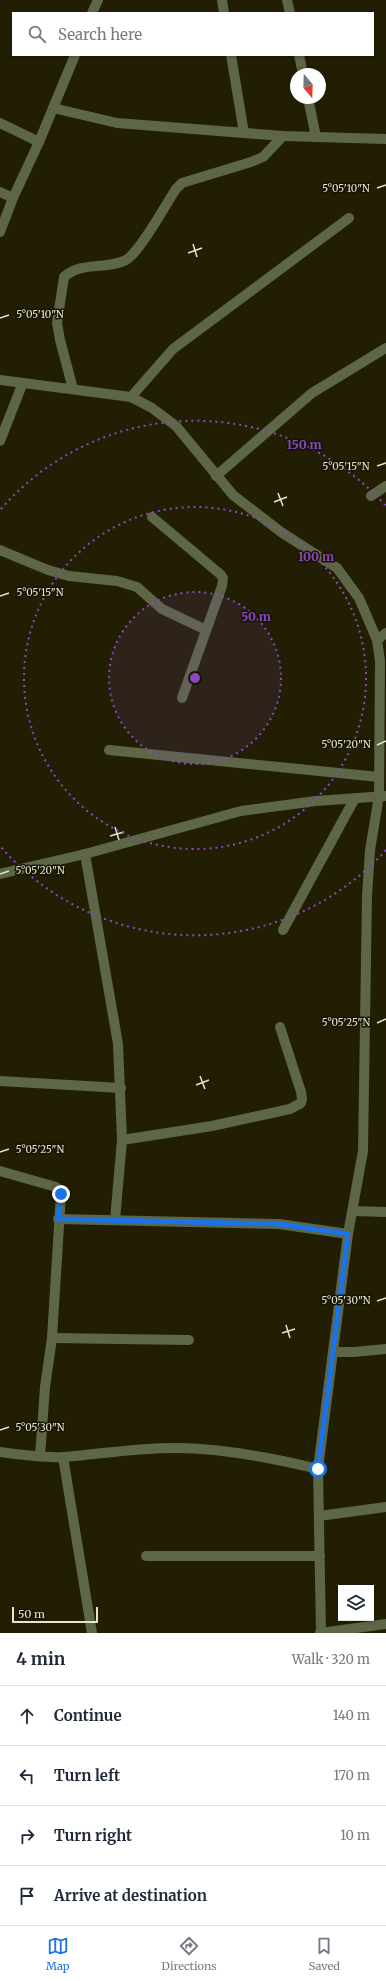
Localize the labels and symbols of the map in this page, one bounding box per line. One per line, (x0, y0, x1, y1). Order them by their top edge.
north arrow (290, 68, 326, 104)
text: 5°05'10"N (322, 182, 370, 195)
text: 5°05'10"N (16, 308, 64, 321)
text: 150 m (287, 437, 322, 452)
text: 5°05'15"N (323, 460, 370, 473)
text: 100 m (298, 549, 334, 564)
text: 5°05'15"N (17, 586, 64, 599)
text: 50 m (241, 609, 271, 624)
centre of rings (188, 671, 202, 685)
text: 5°05'20"N (321, 738, 371, 751)
text: 5°05'20"N (15, 864, 65, 877)
text: 5°05'25"N (322, 1016, 370, 1029)
text: 5°05'25"N (16, 1143, 64, 1156)
route end (52, 1185, 70, 1203)
text: 5°05'30"N (321, 1294, 371, 1307)
text: 5°05'30"N (15, 1421, 65, 1434)
route start (309, 1460, 327, 1478)
scale bar (12, 1605, 98, 1624)

